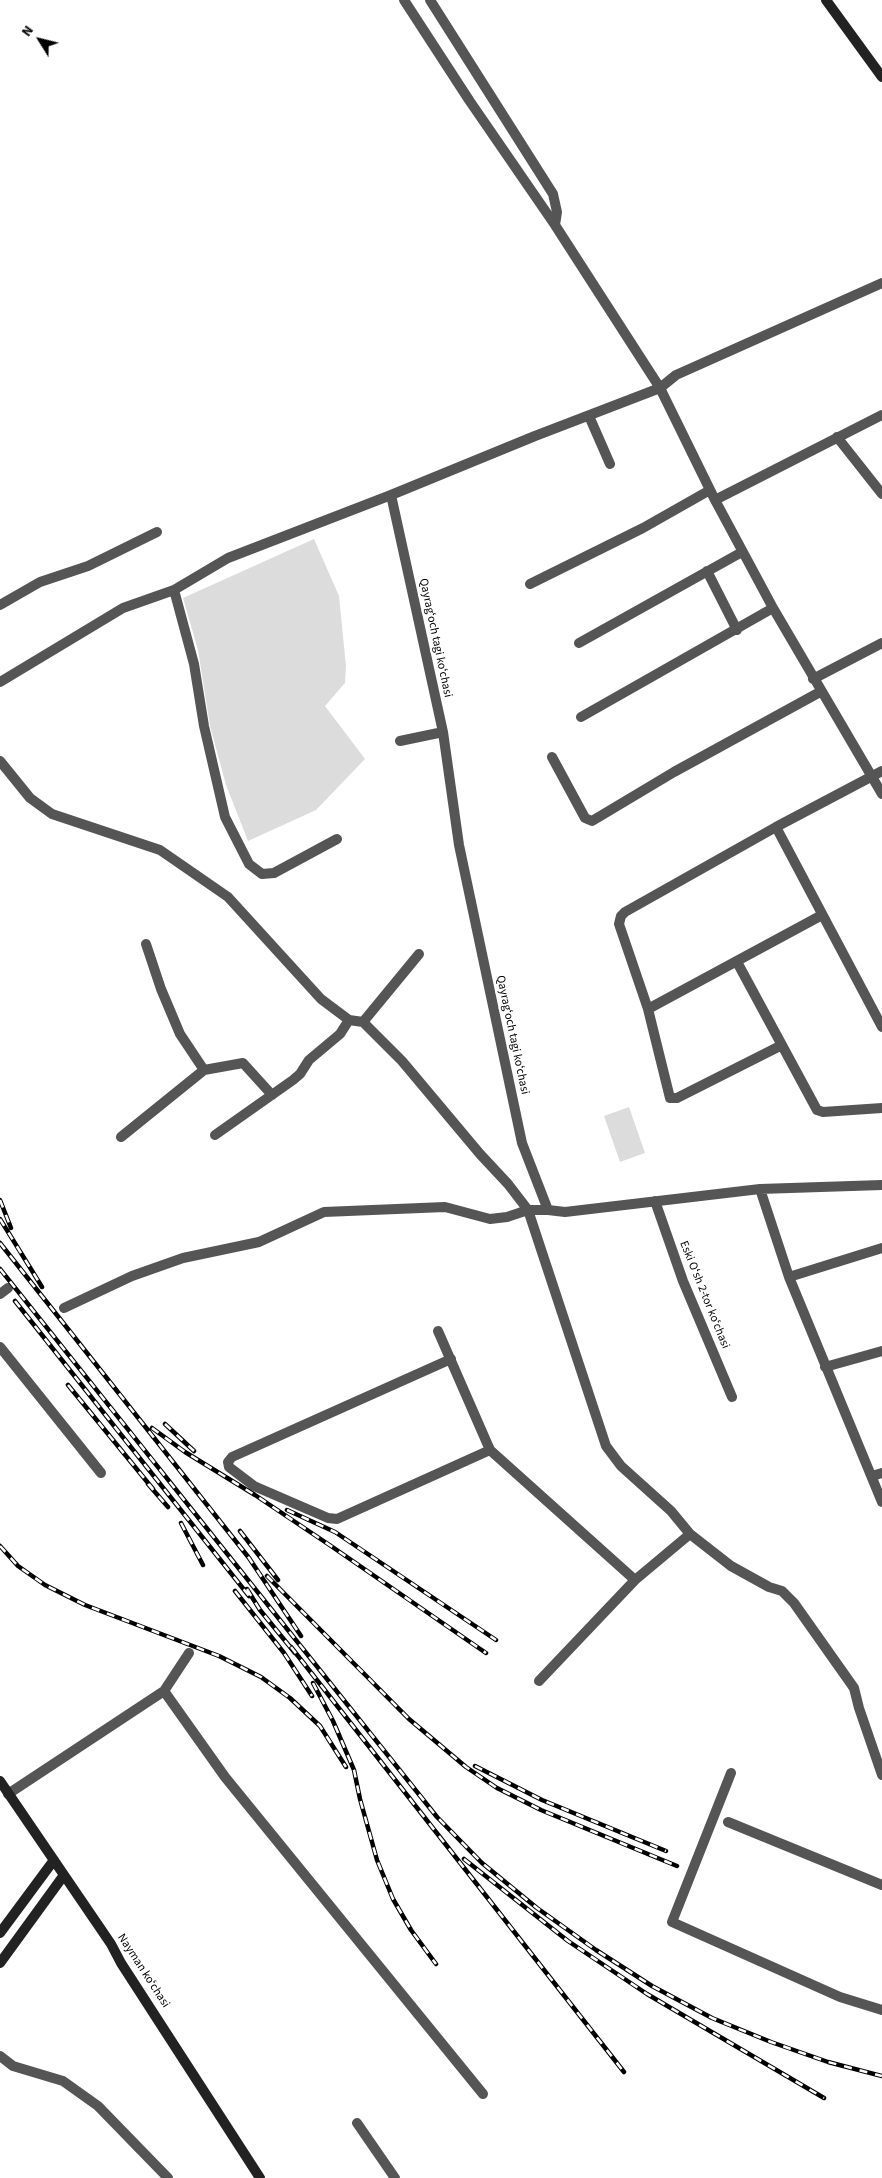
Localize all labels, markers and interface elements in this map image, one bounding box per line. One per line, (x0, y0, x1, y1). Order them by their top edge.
north arrow (15, 15, 65, 65)
text: N (17, 22, 39, 41)
street label: Qayragʻoch tagi koʻchasi (415, 577, 455, 699)
street label: Qayragʻoch tagi koʻchasi (492, 974, 532, 1096)
street label: Eski Oʻsh 2-tor koʻchasi (676, 1239, 732, 1351)
street label: Nayman koʻchasi (114, 1931, 172, 2011)

